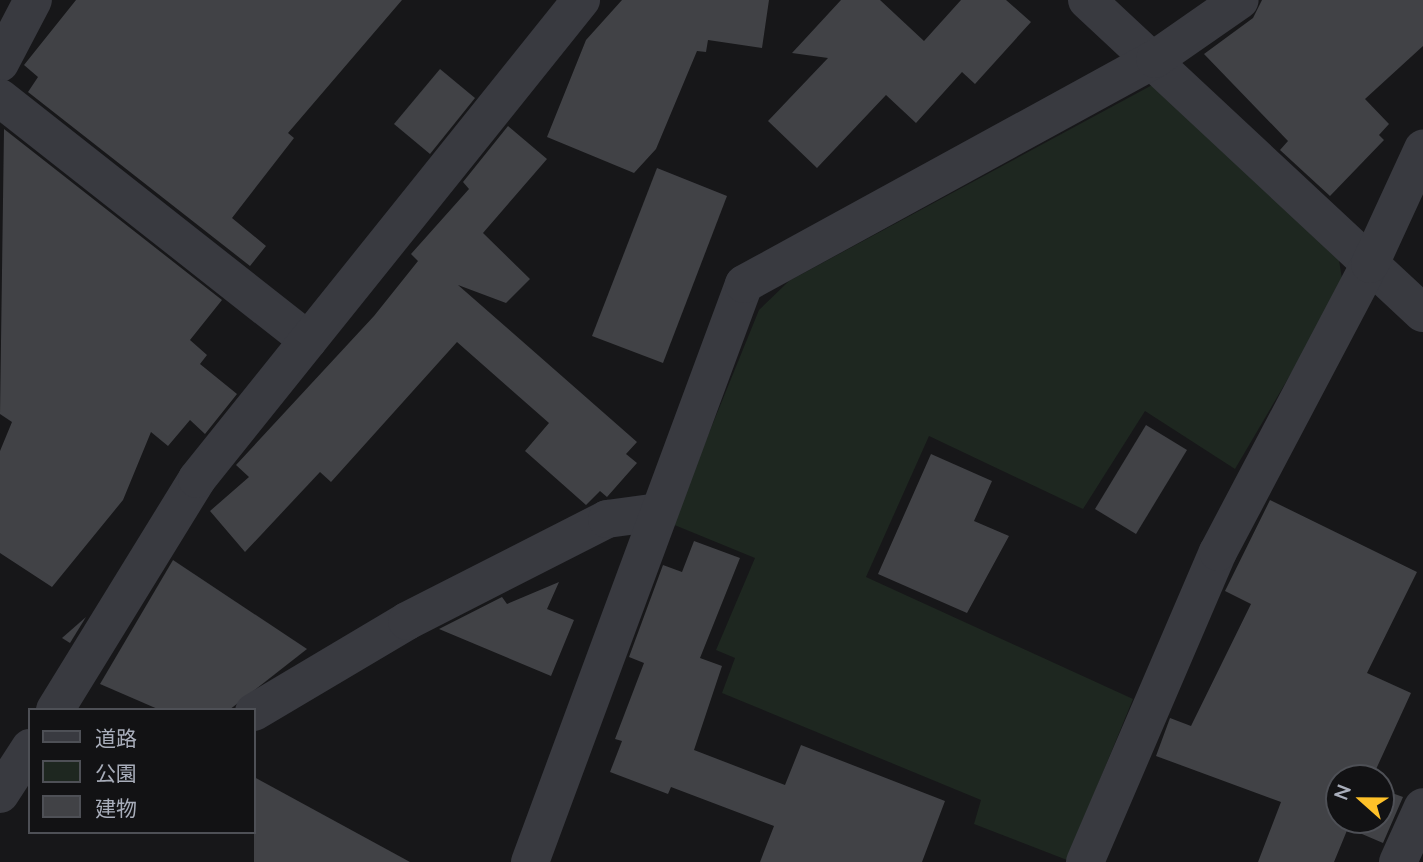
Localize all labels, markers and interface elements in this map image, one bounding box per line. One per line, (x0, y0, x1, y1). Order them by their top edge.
legend (28, 708, 256, 834)
text: 道路 (95, 725, 137, 750)
text: 公園 (95, 760, 137, 785)
north arrow (1325, 764, 1395, 834)
text: N (1328, 781, 1355, 803)
text: 建物 (95, 795, 137, 820)

